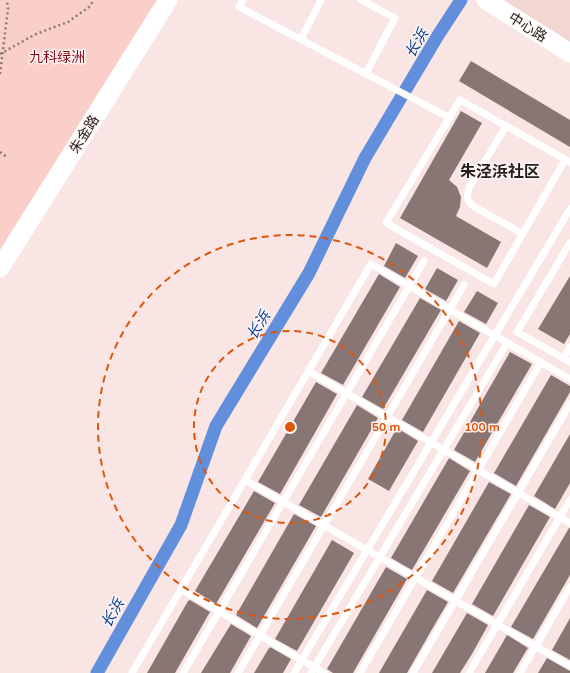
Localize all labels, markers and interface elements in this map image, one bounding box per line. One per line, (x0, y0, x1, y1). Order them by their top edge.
street label: 中心路 (505, 8, 551, 46)
water label: 长浜 (400, 24, 433, 61)
park label: 九科绿洲 (29, 48, 85, 66)
street label: 朱金路 (65, 111, 103, 157)
district label: 朱泾浜社区 (460, 161, 540, 181)
water label: 长浜 (242, 306, 275, 343)
text: 50 m (372, 419, 400, 434)
text: 100 m (464, 419, 500, 434)
centre of rings (283, 420, 297, 434)
water label: 长浜 (96, 594, 129, 631)

